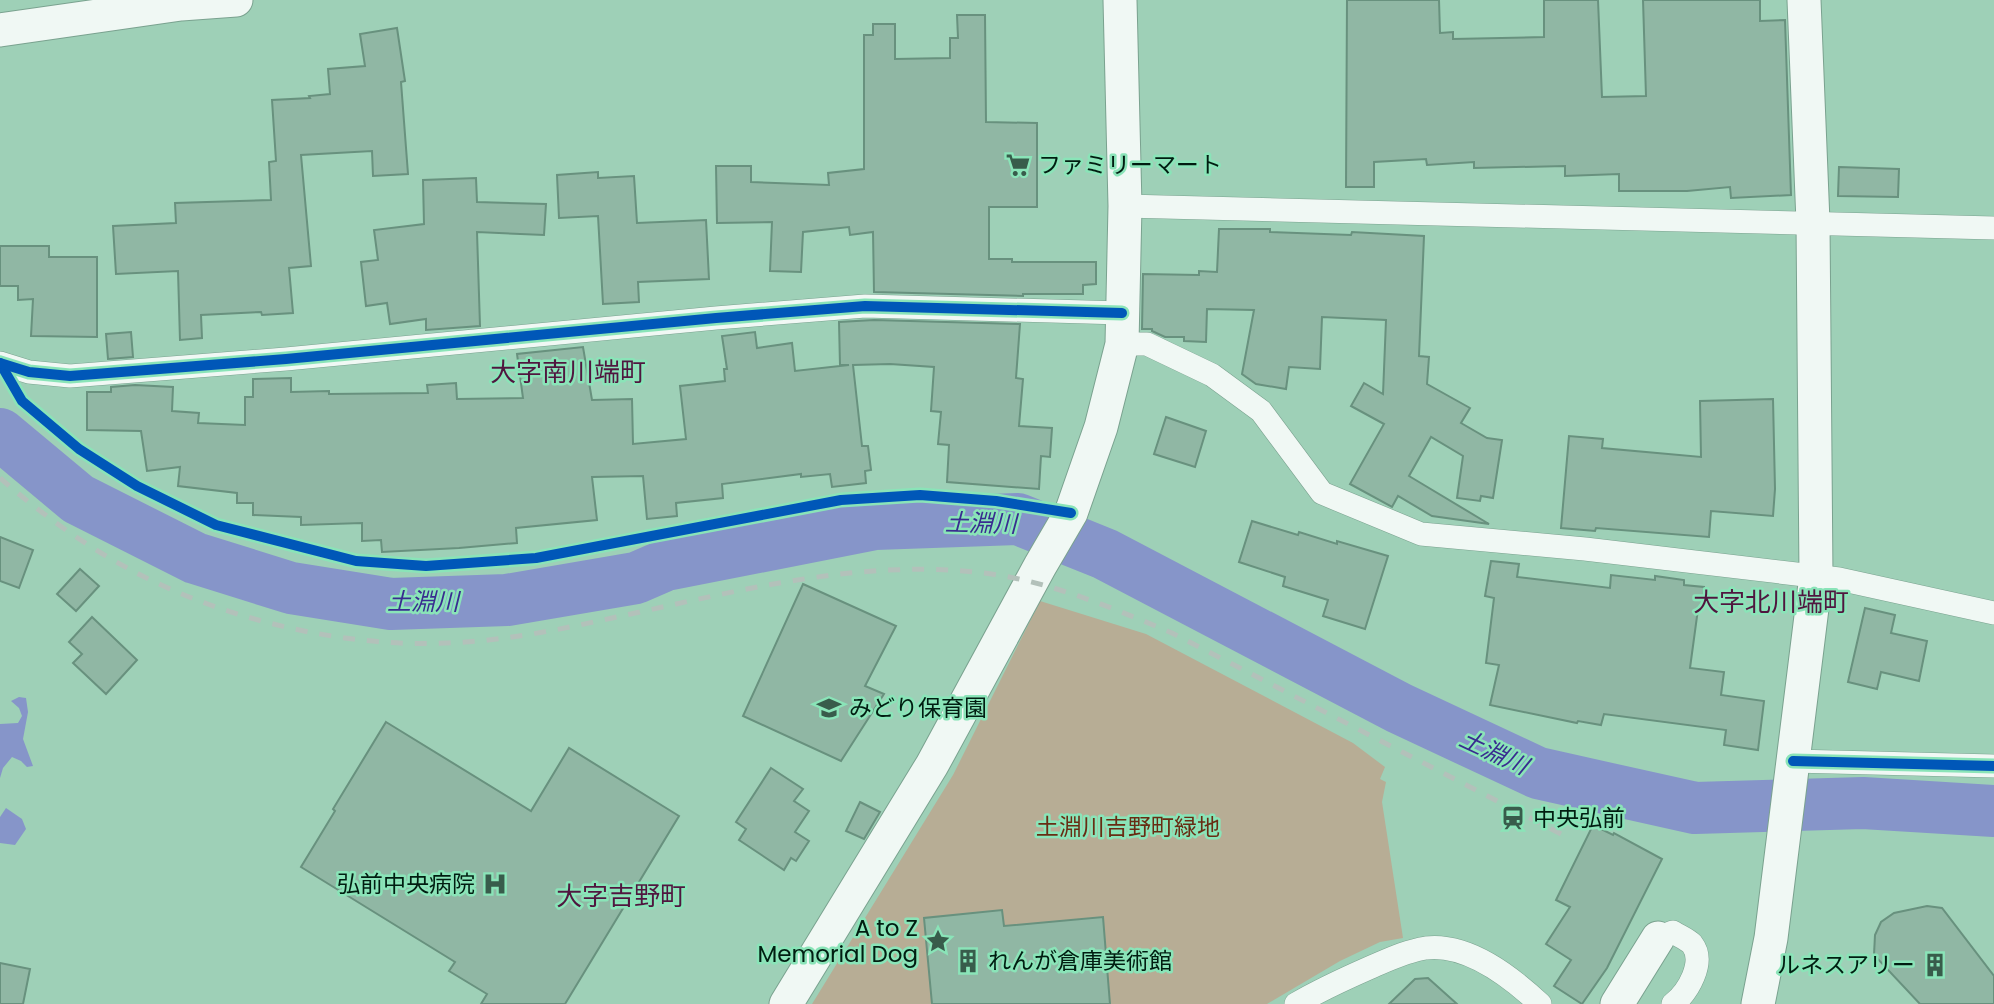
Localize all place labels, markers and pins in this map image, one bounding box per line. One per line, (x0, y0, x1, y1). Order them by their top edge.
place label: ファミリーマート (1038, 149, 1222, 181)
supermarket icon: ファミリーマート (1004, 151, 1032, 179)
place label: みどり保育園 (849, 692, 987, 724)
school or university icon: みどり保育園 (815, 694, 843, 722)
place label: 中央弘前 (1533, 802, 1625, 834)
station icon: 中央弘前 (1499, 804, 1527, 832)
place label: 弘前中央病院 (337, 868, 475, 900)
hospital icon: 弘前中央病院 (481, 870, 509, 898)
place label: A to Z Memorial Dog (757, 912, 918, 970)
place icon: A to Z Memorial Dog (924, 927, 952, 955)
place label: れんが倉庫美術館 (988, 945, 1172, 977)
building icon: れんが倉庫美術館 (954, 947, 982, 975)
place label: ルネスアリー (1777, 949, 1915, 981)
building icon: ルネスアリー (1921, 951, 1949, 979)

